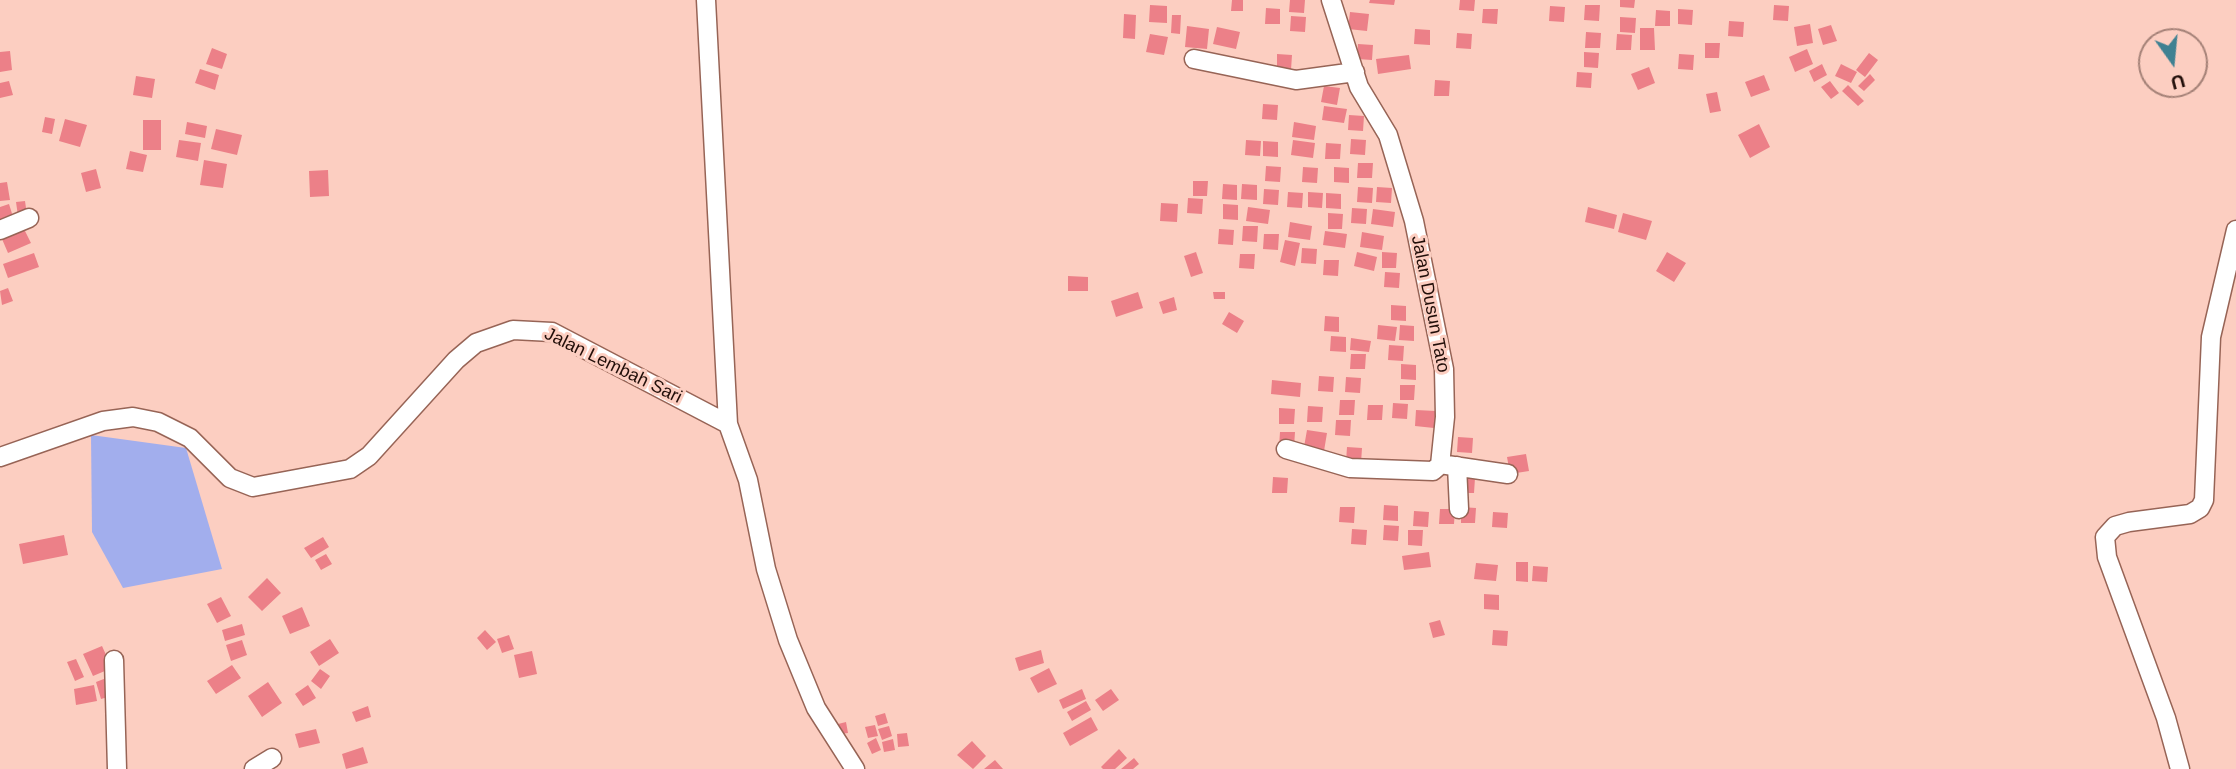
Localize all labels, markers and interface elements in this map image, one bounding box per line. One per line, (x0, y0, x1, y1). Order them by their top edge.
north arrow (2138, 28, 2208, 98)
text: U (2169, 70, 2187, 94)
street label: Jalan Dusun Tato (1406, 234, 1454, 374)
street label: Jalan Lembah Sari (541, 323, 685, 409)

